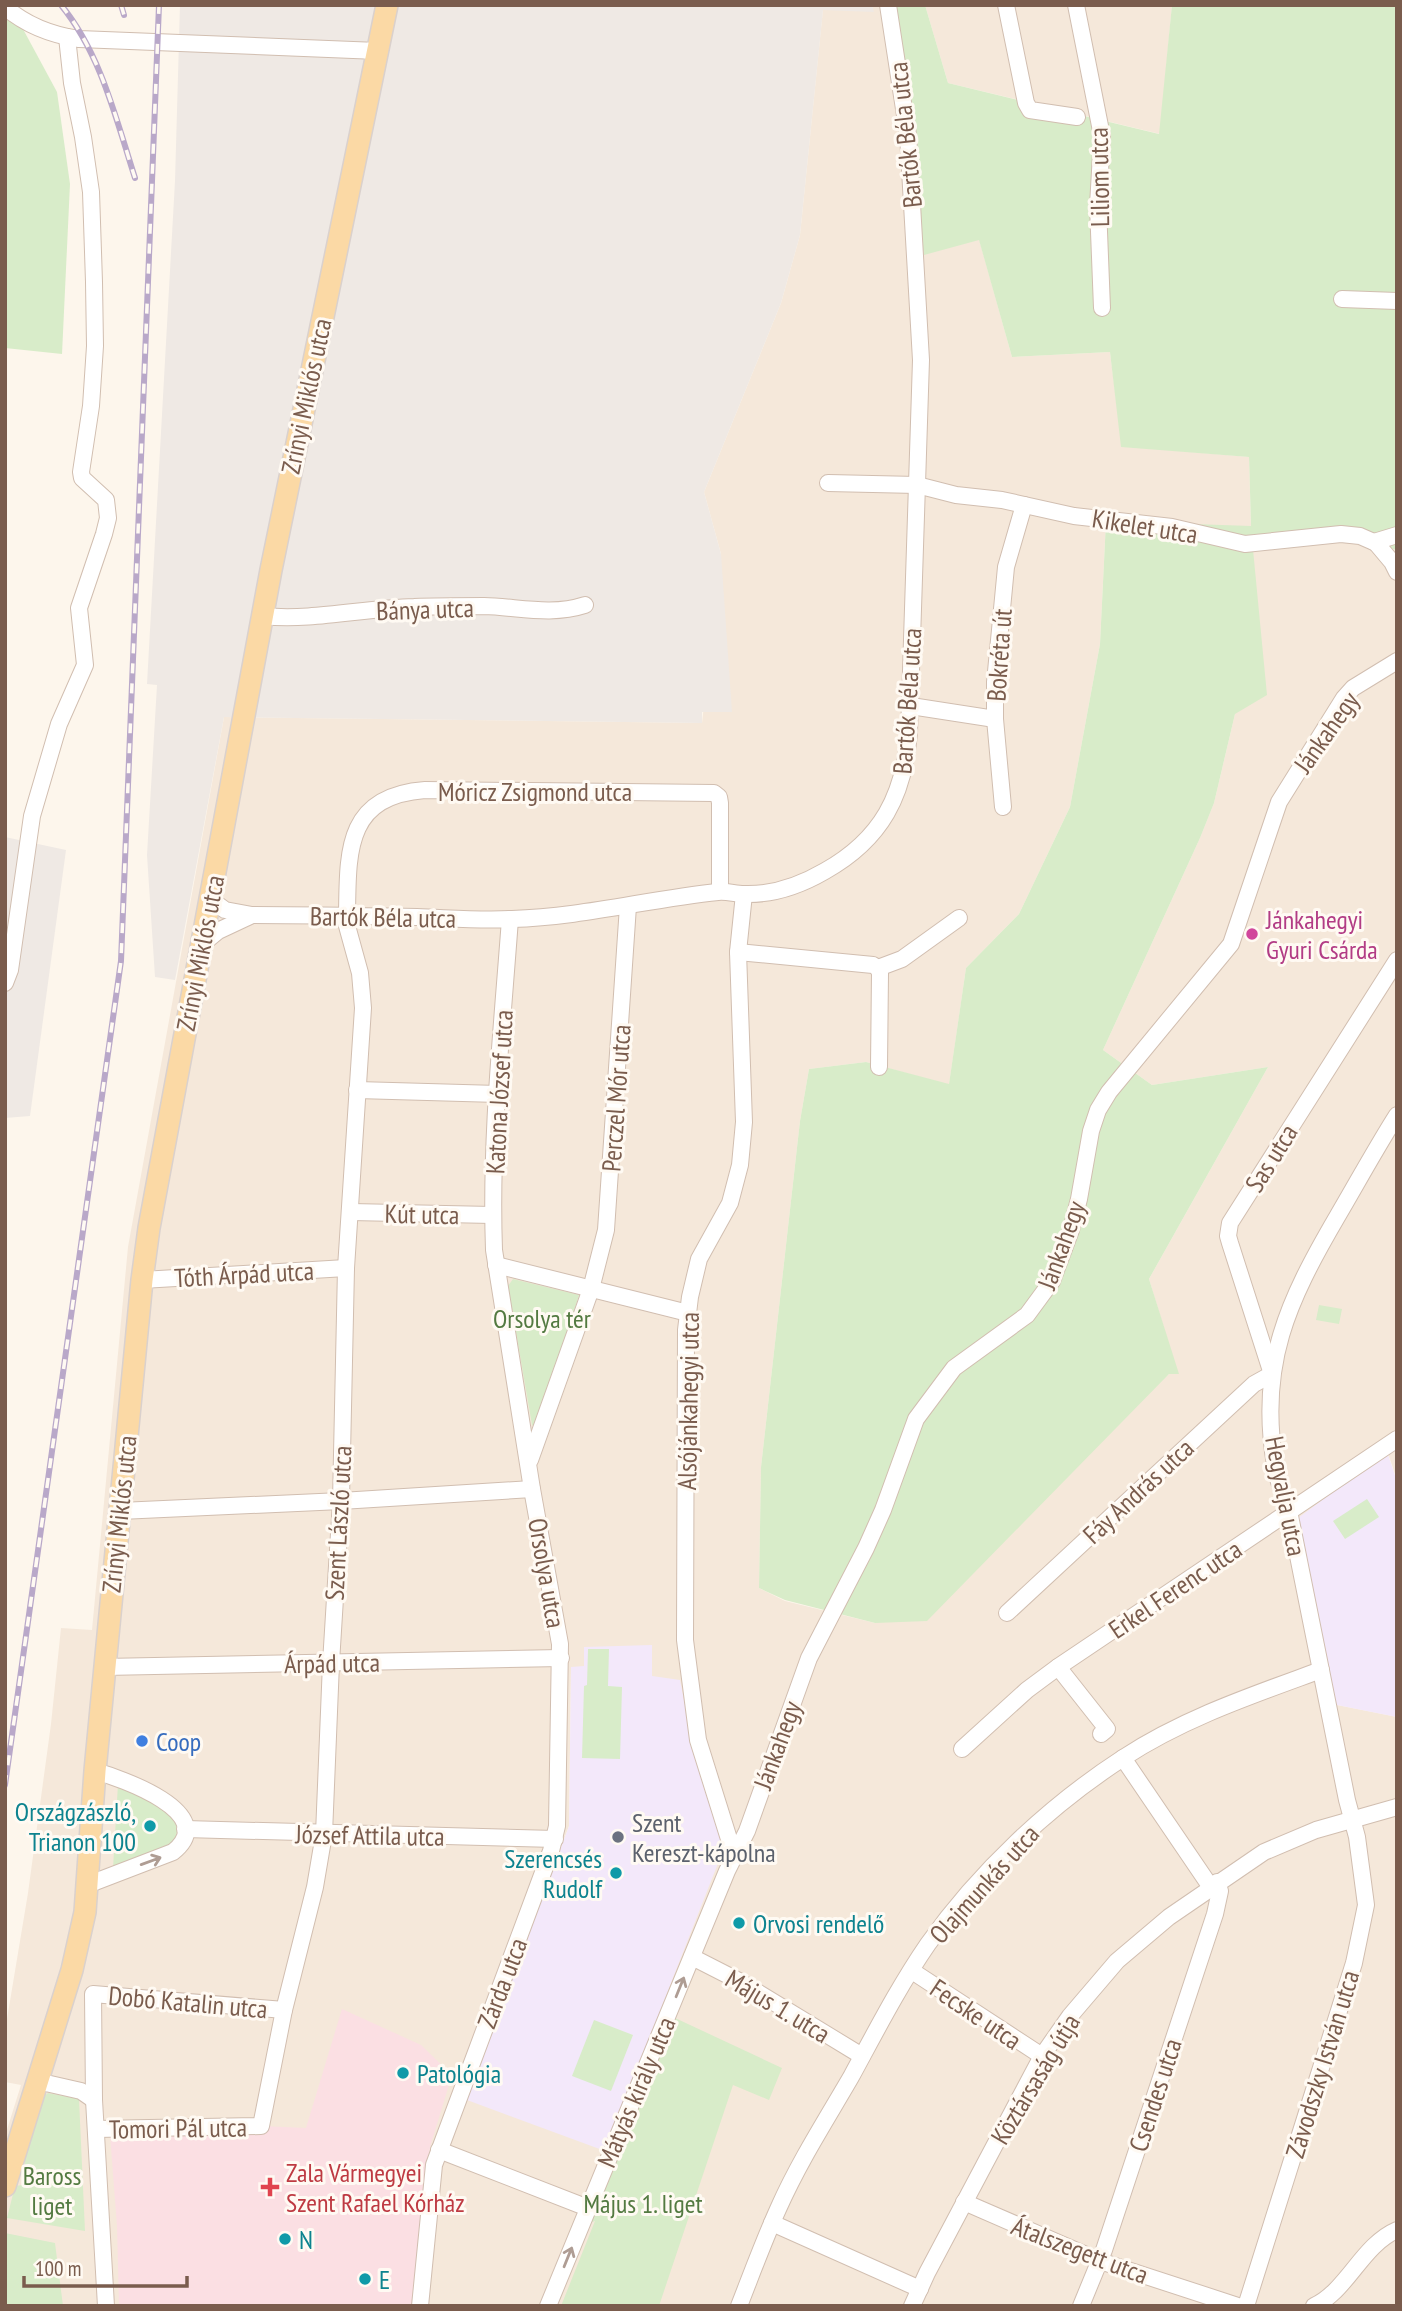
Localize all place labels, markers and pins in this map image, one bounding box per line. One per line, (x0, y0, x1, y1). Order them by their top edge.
place label: Jánkahegyi Gyuri Csárda (1265, 903, 1378, 966)
marker: Jánkahegyi Gyuri Csárda (1244, 926, 1260, 942)
place label: Coop (156, 1725, 201, 1758)
marker: Coop (134, 1733, 150, 1749)
place label: Országzászló, Trianon 100 (15, 1795, 136, 1858)
place label: Szent Kereszt-kápolna (632, 1806, 776, 1869)
marker: Országzászló, Trianon 100 (142, 1818, 158, 1834)
marker: Szent Kereszt-kápolna (610, 1829, 626, 1845)
place label: Szerencsés Rudolf (504, 1842, 603, 1905)
marker: Szerencsés Rudolf (608, 1865, 624, 1881)
place label: Orvosi rendelő (753, 1907, 884, 1940)
marker: Orvosi rendelő (731, 1915, 747, 1931)
place label: Patológia (417, 2057, 501, 2090)
marker: Patológia (395, 2065, 411, 2081)
place label: Zala Vármegyei Szent Rafael Kórház (286, 2156, 465, 2219)
marker: Zala Vármegyei Szent Rafael Kórház (260, 2177, 280, 2197)
place label: N (299, 2223, 313, 2256)
marker: N (277, 2231, 293, 2247)
place label: E (379, 2263, 390, 2296)
marker: E (357, 2271, 373, 2287)

